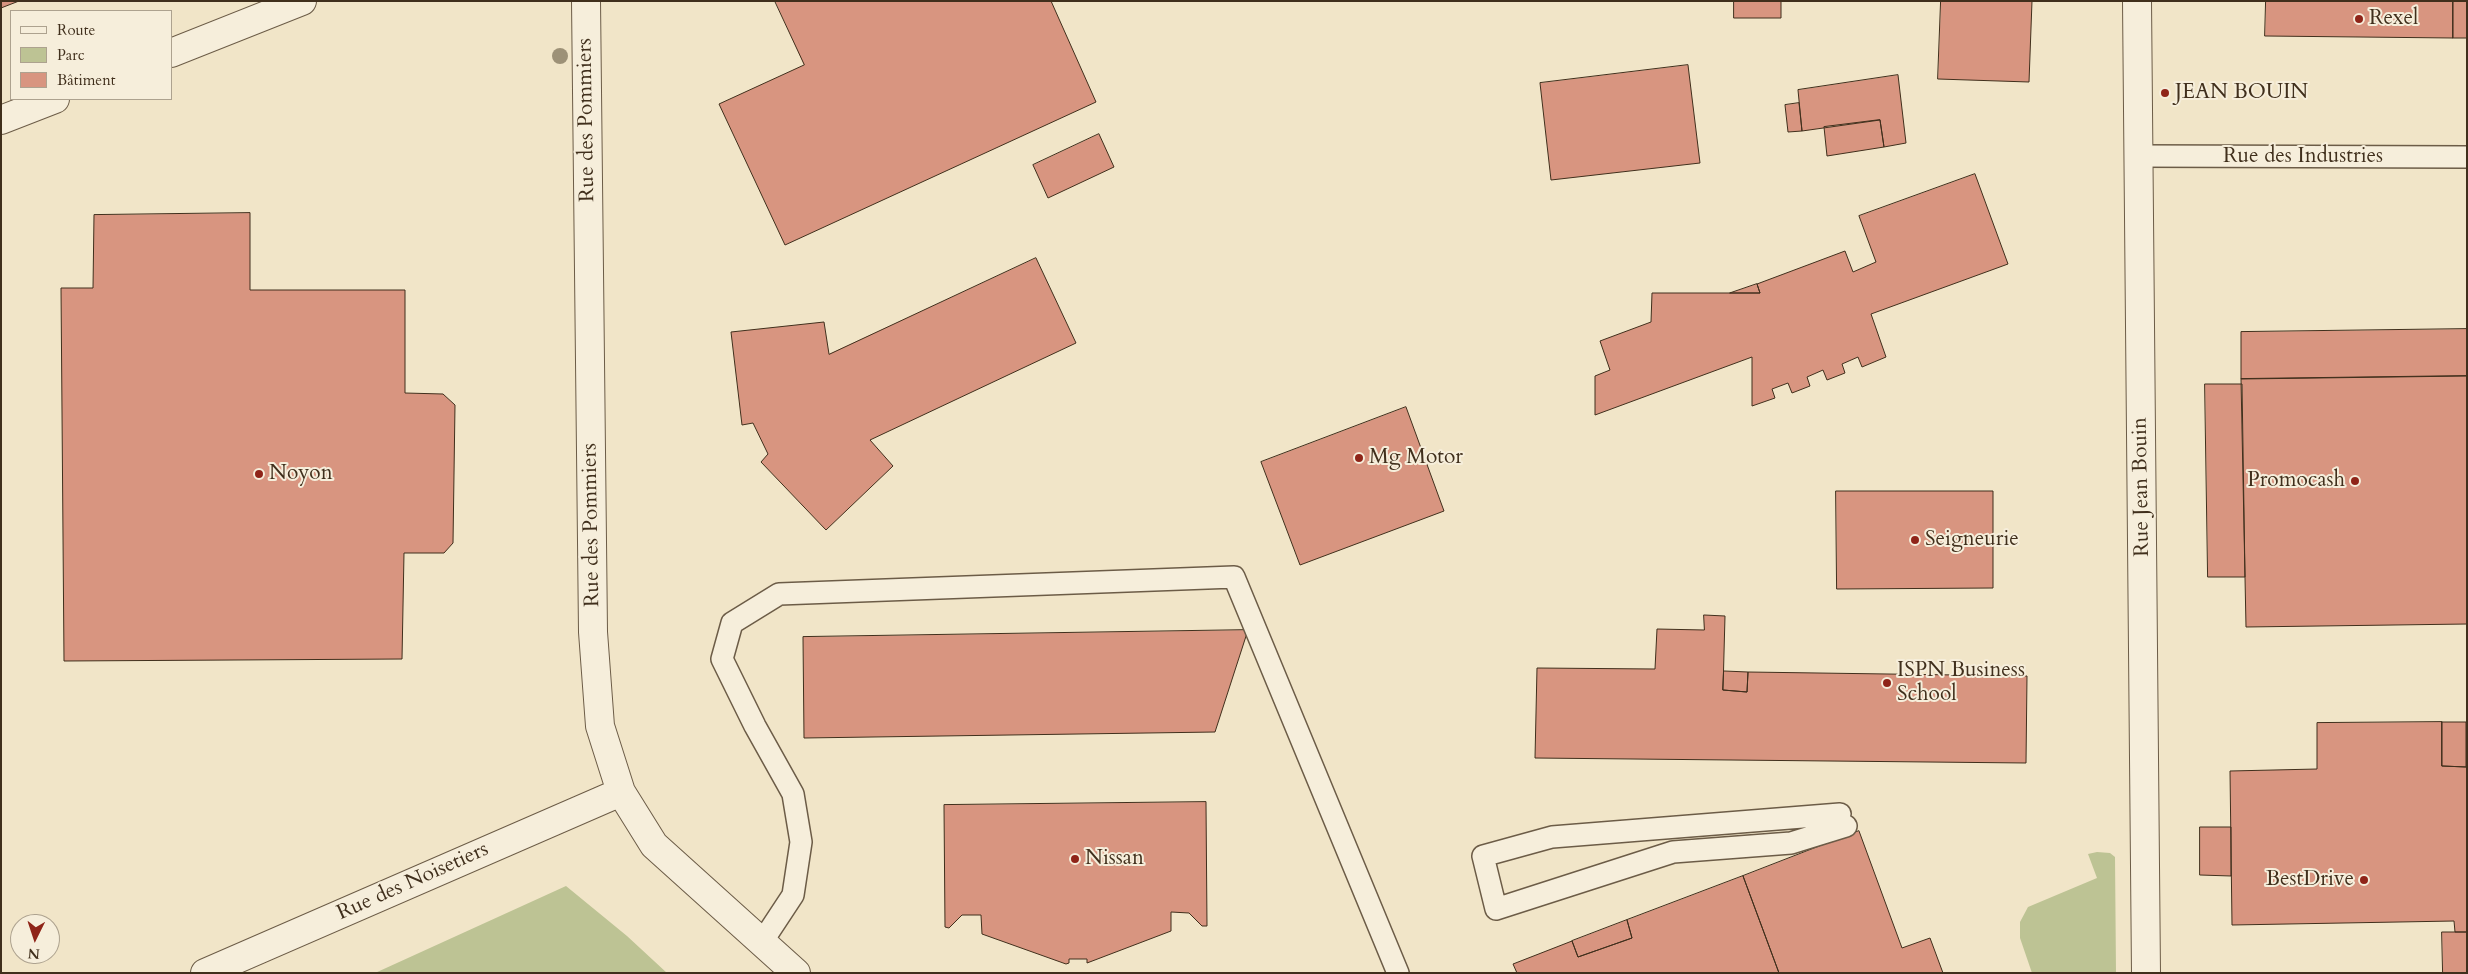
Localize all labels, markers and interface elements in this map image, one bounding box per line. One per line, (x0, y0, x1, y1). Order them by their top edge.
place label: Rexel (2369, 6, 2418, 32)
legend (10, 10, 172, 100)
marker: Rexel (2353, 13, 2365, 25)
text: Route (57, 20, 95, 40)
street label: Rue des Pommiers (573, 38, 601, 202)
text: Parc (57, 45, 85, 65)
text: Bâtiment (57, 70, 115, 90)
place label: JEAN BOUIN (2175, 80, 2308, 106)
marker: JEAN BOUIN (2159, 87, 2171, 99)
street label: Rue des Industries (2223, 144, 2383, 170)
street label: Rue Jean Bouin (2128, 417, 2156, 557)
street label: Rue des Pommiers (578, 443, 606, 607)
place label: Mg Motor (1369, 445, 1463, 471)
marker: Mg Motor (1353, 452, 1365, 464)
place label: Noyon (269, 461, 333, 487)
marker: Noyon (253, 468, 265, 480)
place label: Promocash (2247, 468, 2345, 494)
marker: Promocash (2349, 475, 2361, 487)
place label: Seigneurie (1925, 527, 2019, 553)
marker: Seigneurie (1909, 534, 1921, 546)
place label: ISPN Business School (1897, 658, 2025, 708)
marker: ISPN Business School (1881, 677, 1893, 689)
street label: Rue des Noisetiers (333, 837, 493, 927)
place label: Nissan (1085, 846, 1144, 872)
marker: Nissan (1069, 853, 1081, 865)
place label: BestDrive (2266, 867, 2354, 893)
marker: BestDrive (2358, 874, 2370, 886)
north arrow (10, 914, 60, 964)
text: N (27, 944, 41, 963)

